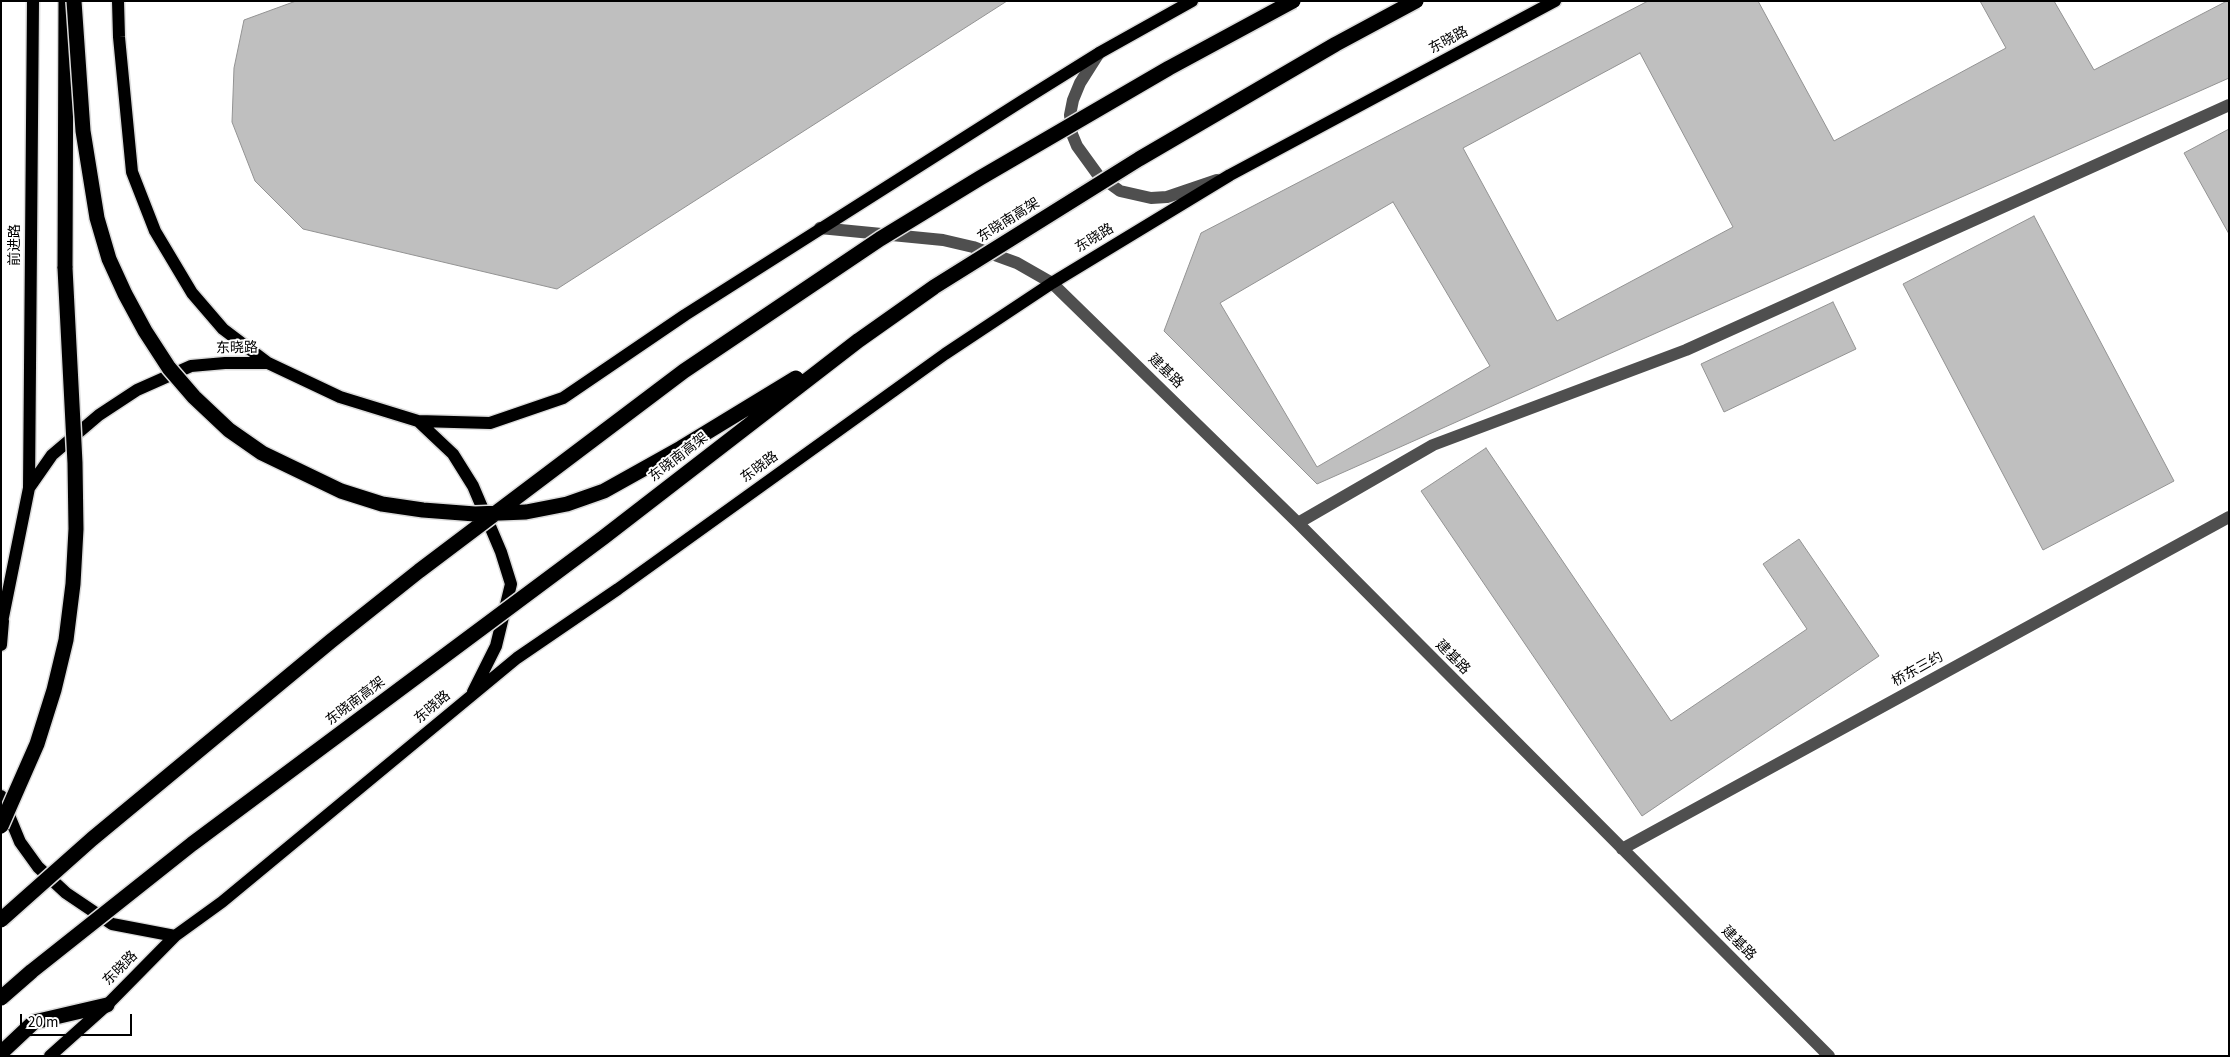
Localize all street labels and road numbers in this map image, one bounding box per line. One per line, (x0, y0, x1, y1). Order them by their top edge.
street label: 东晓路 (1427, 24, 1471, 58)
street label: 东晓南高架 (975, 195, 1043, 247)
street label: 东晓路 (1073, 221, 1117, 257)
street label: 前进路 (8, 224, 24, 266)
street label: 东晓路 (216, 340, 258, 358)
street label: 建基路 (1144, 351, 1186, 393)
street label: 东晓南高架 (646, 430, 712, 486)
street label: 东晓路 (738, 449, 782, 487)
street label: 建基路 (1431, 637, 1473, 679)
street label: 桥东三约 (1889, 649, 1947, 691)
street label: 东晓南高架 (323, 674, 389, 730)
street label: 东晓路 (412, 688, 454, 728)
street label: 建基路 (1717, 923, 1759, 965)
street label: 东晓路 (100, 948, 142, 990)

